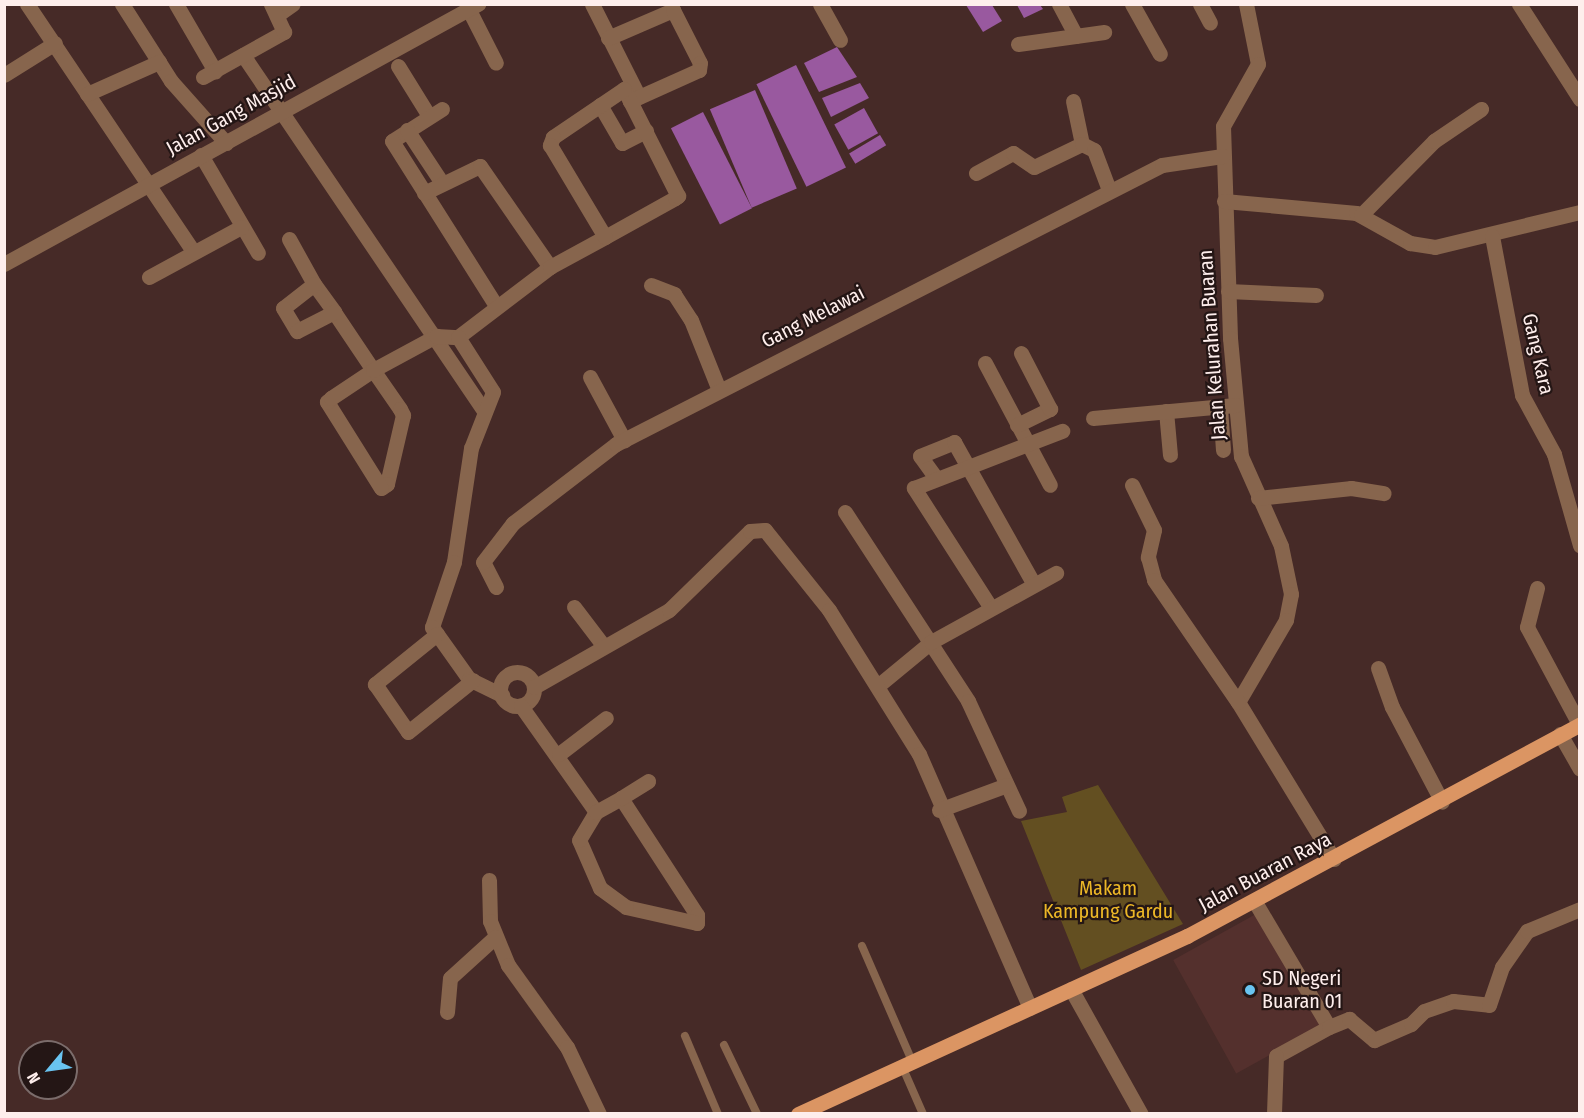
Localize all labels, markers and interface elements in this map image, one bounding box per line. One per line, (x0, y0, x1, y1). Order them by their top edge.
street label: Jalan Gang Masjid (162, 70, 300, 160)
street label: Jalan Kelurahan Buaran (1193, 249, 1231, 441)
street label: Gang Melawai (757, 281, 869, 353)
street label: Gang Kara (1517, 311, 1559, 397)
street label: Jalan Buaran Raya (1195, 827, 1335, 917)
park label: Makam Kampung Gardu (1043, 876, 1173, 923)
place label: SD Negeri Buaran 01 (1262, 966, 1342, 1013)
marker: SD Negeri Buaran 01 (1243, 983, 1257, 997)
north arrow (18, 1040, 78, 1100)
text: N (23, 1069, 44, 1087)

